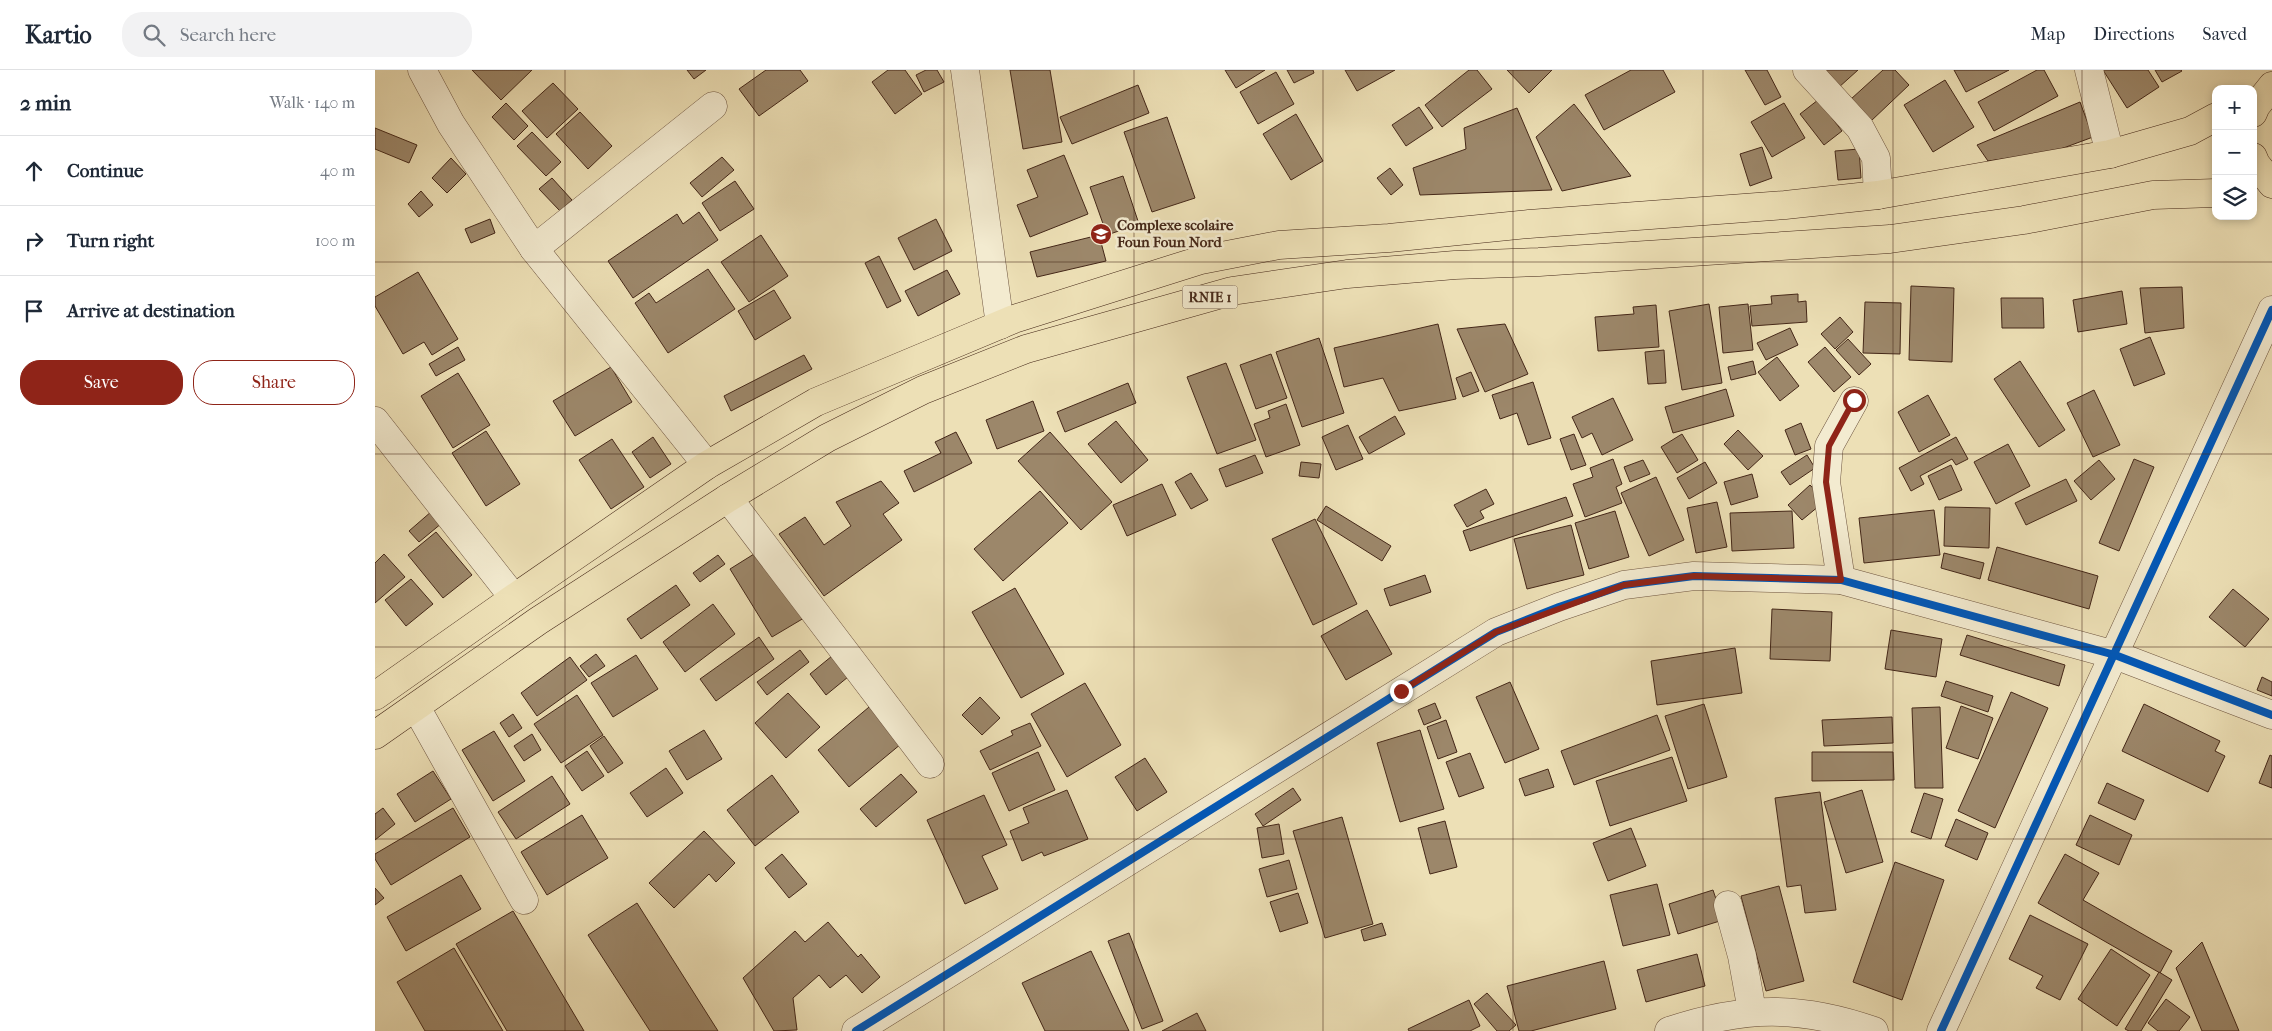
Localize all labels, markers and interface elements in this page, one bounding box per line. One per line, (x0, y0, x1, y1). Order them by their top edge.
search box (122, 12, 472, 57)
text: Kartio (25, 21, 92, 49)
icon: search (140, 21, 168, 49)
text: Search here (180, 24, 276, 46)
text: Map (2031, 24, 2065, 45)
text: Directions (2093, 24, 2174, 45)
text: Saved (2202, 24, 2247, 45)
map controls (2212, 85, 2257, 220)
button: + (2212, 85, 2257, 130)
text: 2 min (20, 91, 71, 115)
text: Walk · 140 m (270, 93, 355, 112)
button: − (2212, 130, 2257, 175)
icon: ahead (20, 157, 48, 185)
text: Continue (67, 160, 143, 182)
text: 40 m (320, 161, 355, 180)
button: layers (2212, 175, 2257, 220)
place label: Complexe scolaire Foun Foun Nord (1116, 216, 1234, 251)
school or university icon: Complexe scolaire Foun Foun Nord (1089, 222, 1113, 246)
icon: right (20, 227, 48, 255)
text: Turn right (67, 230, 154, 252)
text: 100 m (315, 231, 355, 250)
road number: RNIE 1 (1183, 286, 1237, 308)
icon: arrive (20, 297, 48, 325)
text: Arrive at destination (67, 300, 235, 322)
button: Save (20, 360, 183, 405)
button: Share (193, 360, 355, 405)
route start (1843, 389, 1866, 412)
route end (1390, 680, 1413, 703)

